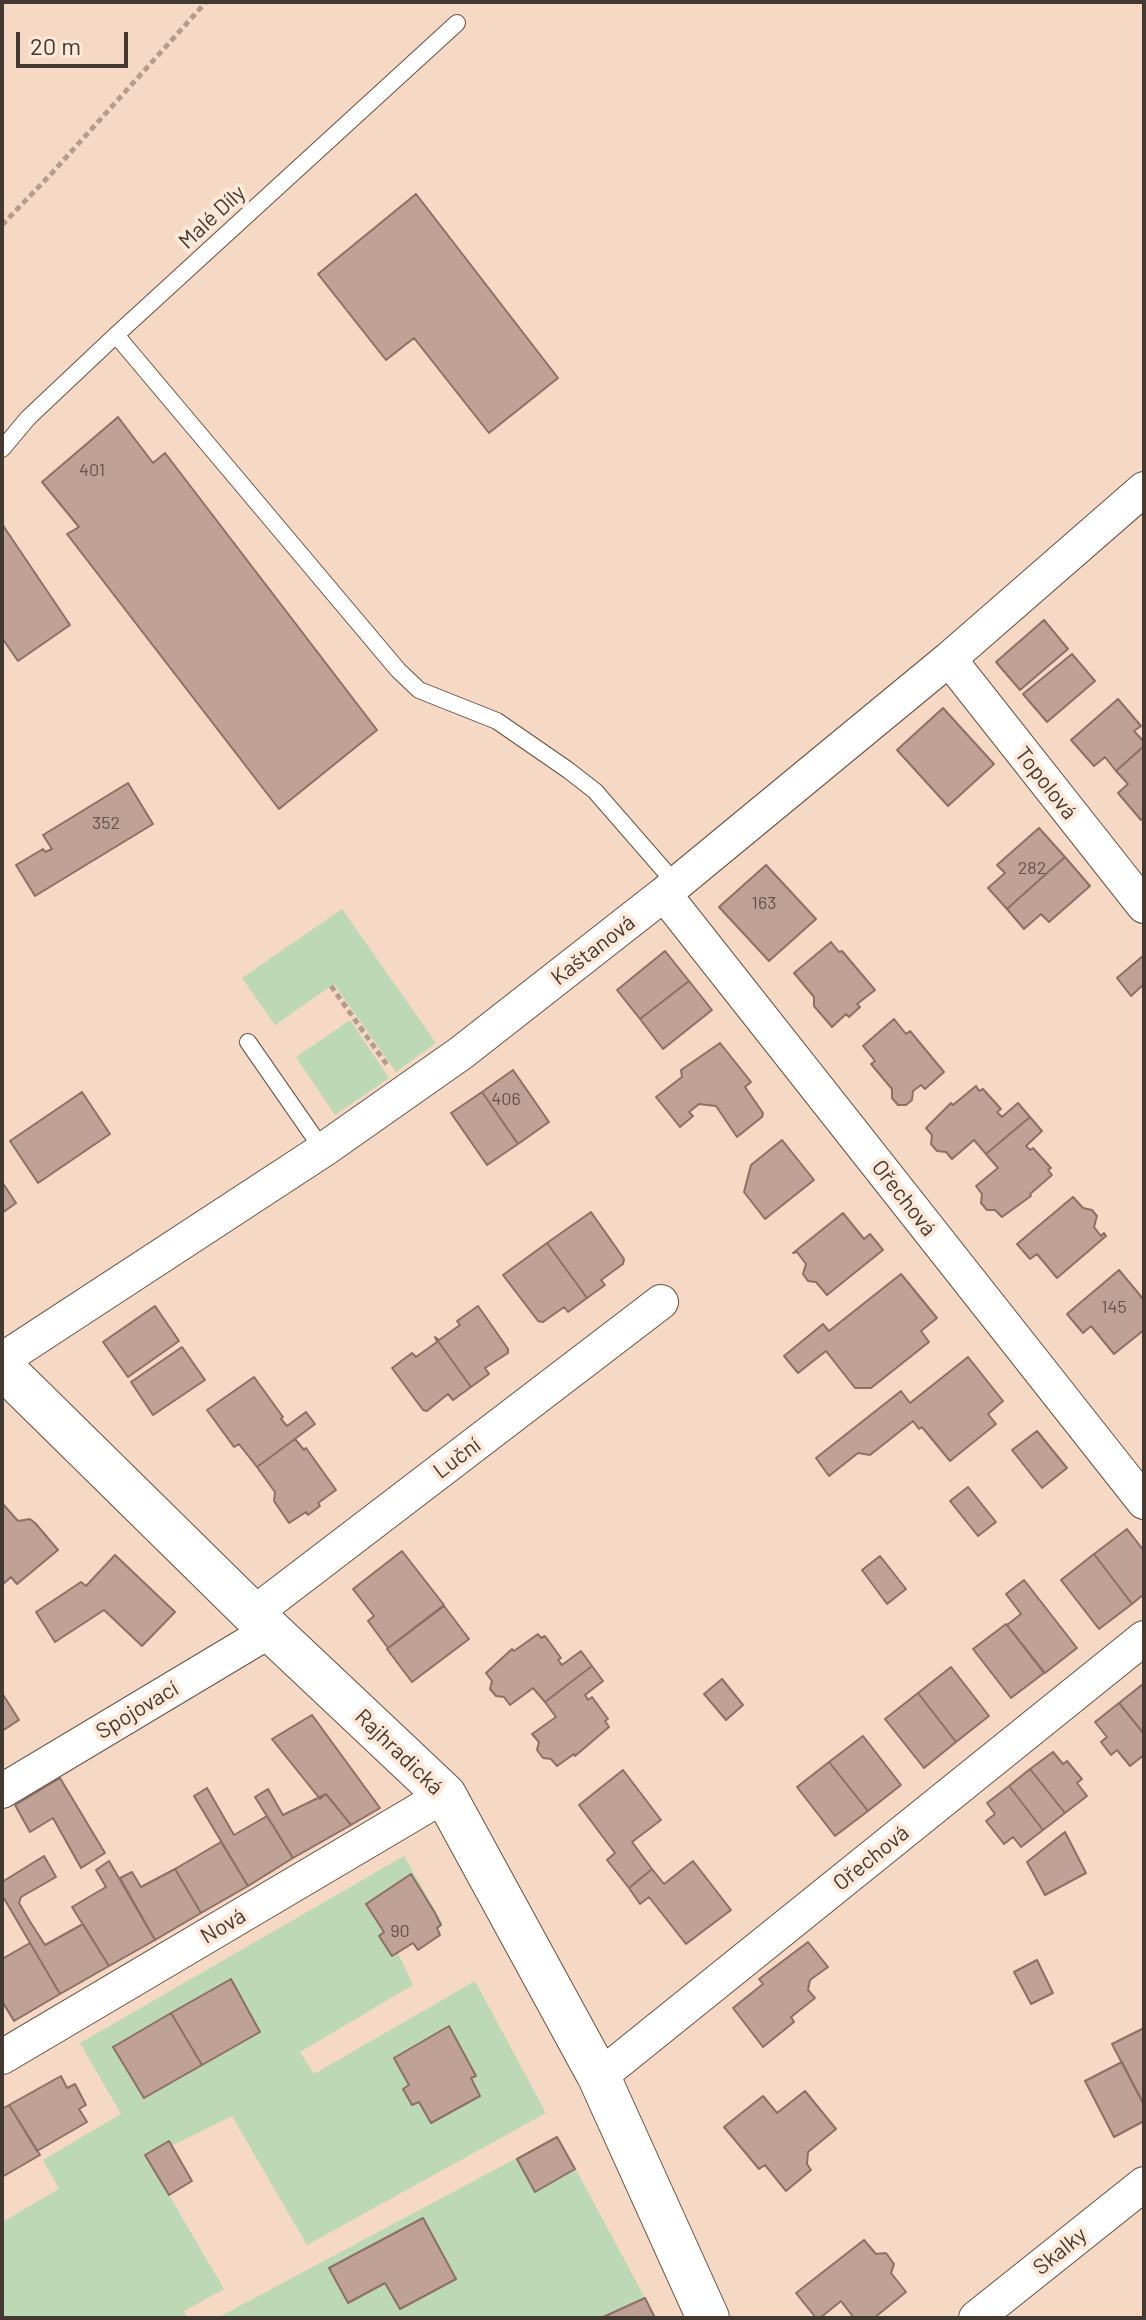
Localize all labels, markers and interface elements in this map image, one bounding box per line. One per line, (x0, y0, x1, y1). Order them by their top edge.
scale bar (20, 16, 132, 66)
text: 20 m (30, 31, 81, 60)
street label: Malé Díly (173, 180, 251, 254)
house number: 401 (79, 459, 105, 481)
street label: Topolová (1009, 741, 1083, 825)
house number: 352 (92, 812, 120, 834)
house number: 282 (1018, 857, 1046, 879)
house number: 163 (752, 892, 776, 914)
street label: Kaštanová (546, 909, 640, 991)
house number: 406 (491, 1088, 521, 1110)
street label: Ořechová (866, 1155, 942, 1241)
house number: 145 (1101, 1296, 1127, 1318)
street label: Luční (428, 1432, 486, 1484)
street label: Spojovací (91, 1675, 183, 1745)
street label: Rajhradická (349, 1704, 449, 1800)
street label: Ořechová (828, 1820, 914, 1896)
street label: Nová (196, 1902, 250, 1950)
house number: 90 (390, 1920, 410, 1942)
street label: Skalky (1028, 2221, 1092, 2281)

